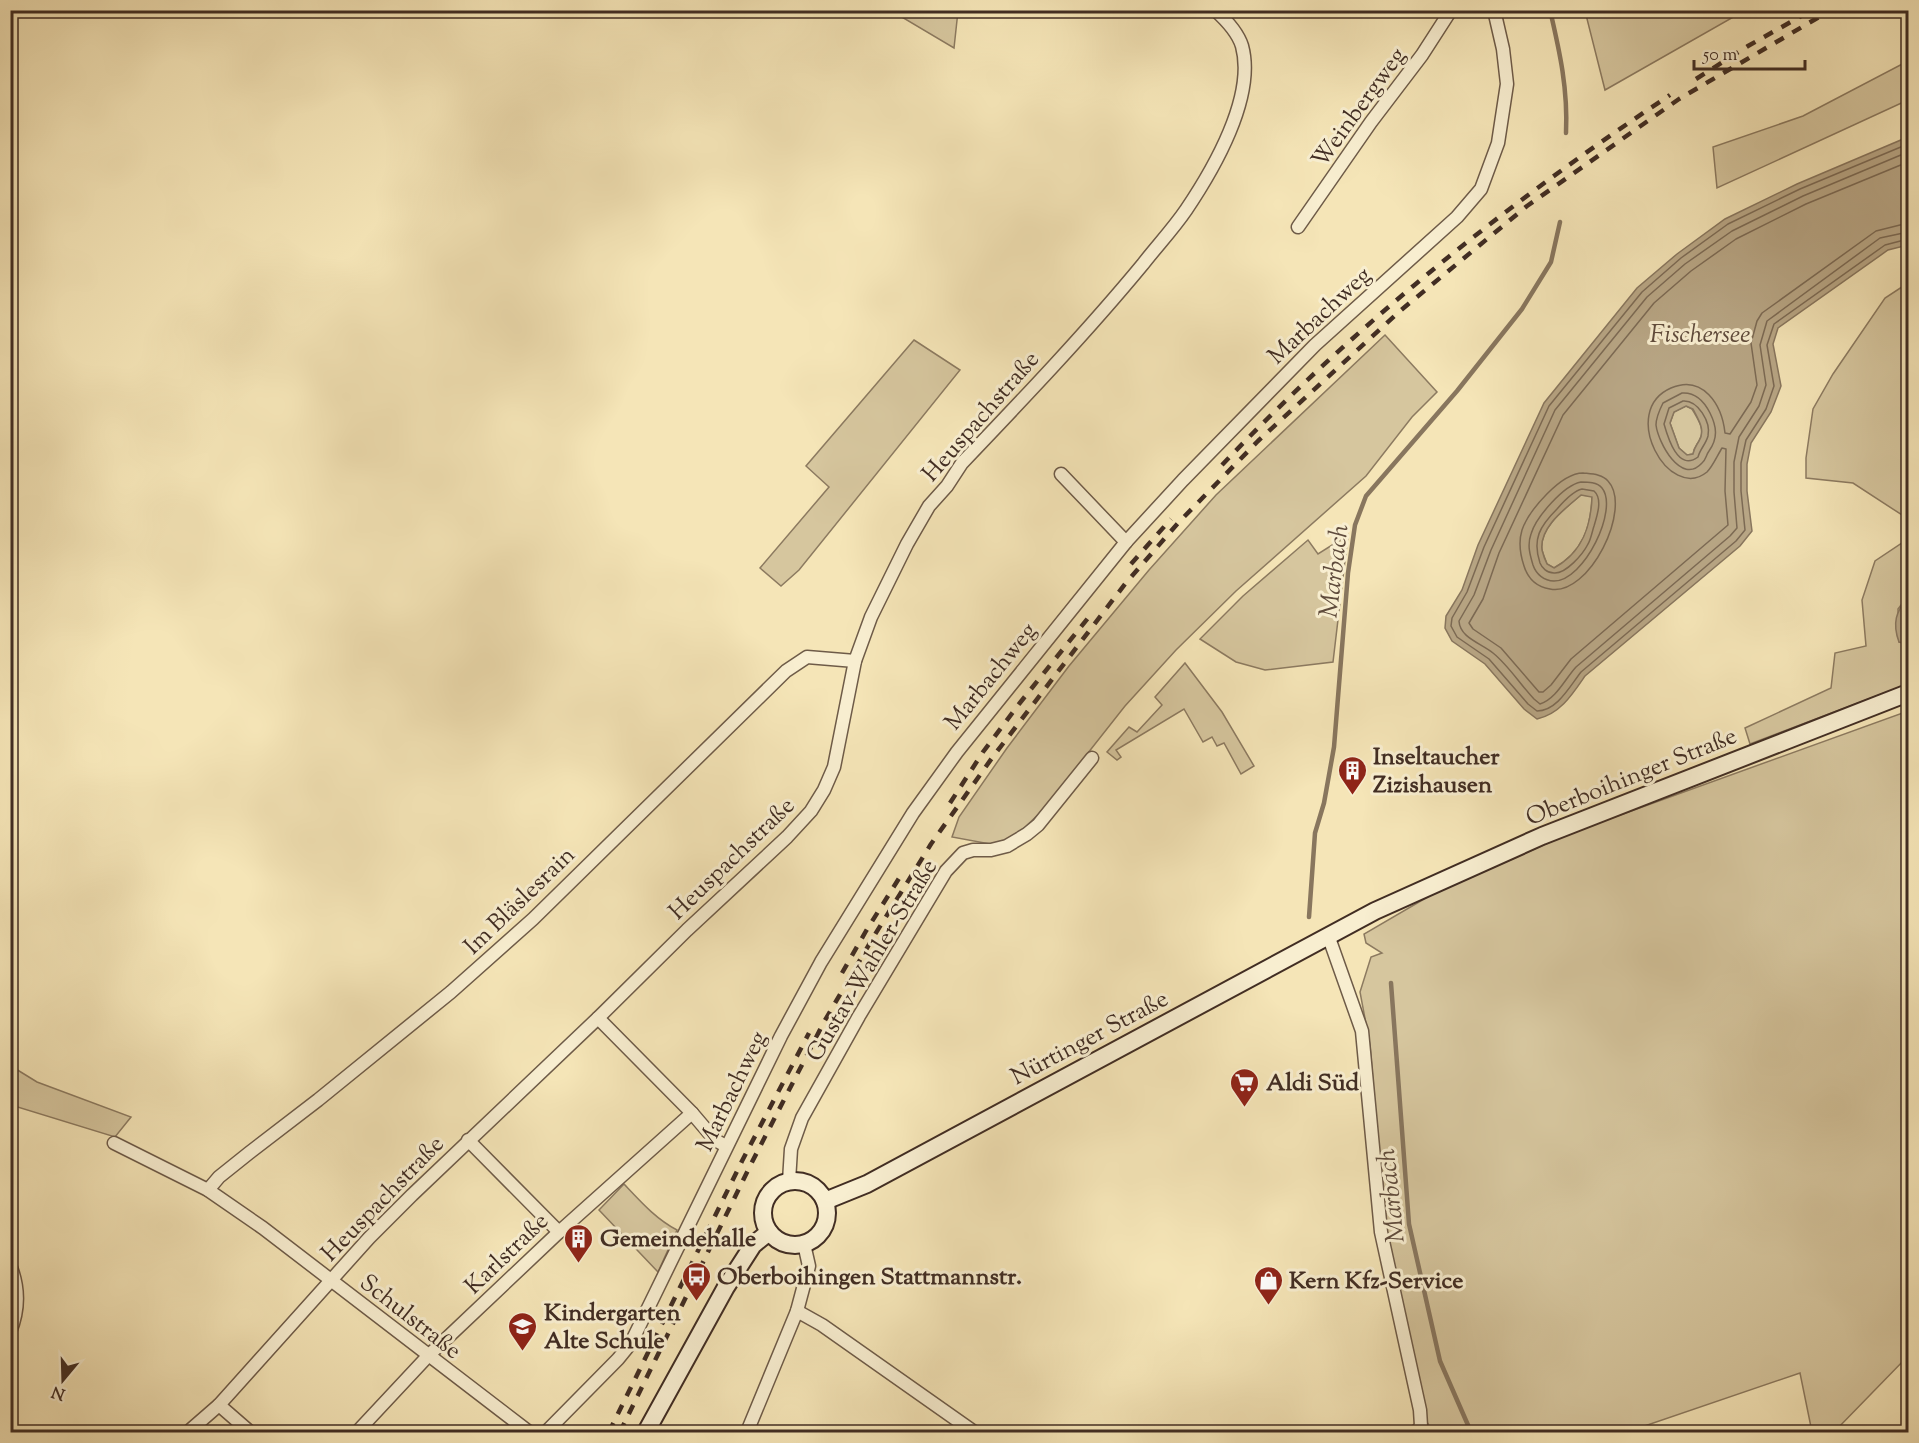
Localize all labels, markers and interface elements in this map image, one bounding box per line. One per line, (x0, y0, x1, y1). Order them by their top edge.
scale bar (1694, 33, 1805, 71)
street label: Weinbergweg (1304, 41, 1415, 175)
text: 50 m (1702, 43, 1738, 69)
street label: Marbachweg (1261, 259, 1380, 373)
water label: Fischersee (1649, 317, 1751, 354)
street label: Heuspachstraße (915, 344, 1048, 490)
water label: Marbach (1311, 522, 1360, 620)
street label: Marbachweg (937, 616, 1046, 739)
street label: Oberboihinger Straße (1521, 720, 1742, 836)
place label: Inseltaucher Zizishausen (1373, 741, 1501, 803)
building icon: Inseltaucher Zizishausen (1336, 754, 1368, 796)
street label: Heuspachstraße (662, 790, 803, 929)
street label: Im Bläslesrain (457, 839, 584, 963)
street label: Gustav-Wahler-Straße (799, 853, 947, 1069)
street label: Nürtinger Straße (1005, 983, 1175, 1095)
street label: Marbachweg (689, 1026, 777, 1158)
supermarket icon: Aldi Süd (1229, 1066, 1261, 1108)
place label: Aldi Süd (1266, 1067, 1360, 1101)
street label: Heuspachstraße (314, 1129, 453, 1270)
water label: Marbach (1369, 1147, 1416, 1245)
street label: Karlstraße (458, 1206, 557, 1303)
building icon: Gemeindehalle (563, 1222, 595, 1264)
place label: Gemeindehalle (600, 1223, 756, 1257)
bus stop icon: Oberboihingen Stattmannstr. (680, 1260, 712, 1302)
place label: Oberboihingen Stattmannstr. (717, 1261, 1022, 1295)
shop icon: Kern Kfz-Service (1252, 1264, 1284, 1306)
place label: Kern Kfz-Service (1289, 1265, 1463, 1299)
street label: Schulstraße (352, 1267, 468, 1368)
place label: Kindergarten Alte Schule (544, 1297, 681, 1359)
school or university icon: Kindergarten Alte Schule (507, 1310, 539, 1352)
north arrow (33, 1350, 93, 1410)
text: N (49, 1379, 69, 1405)

